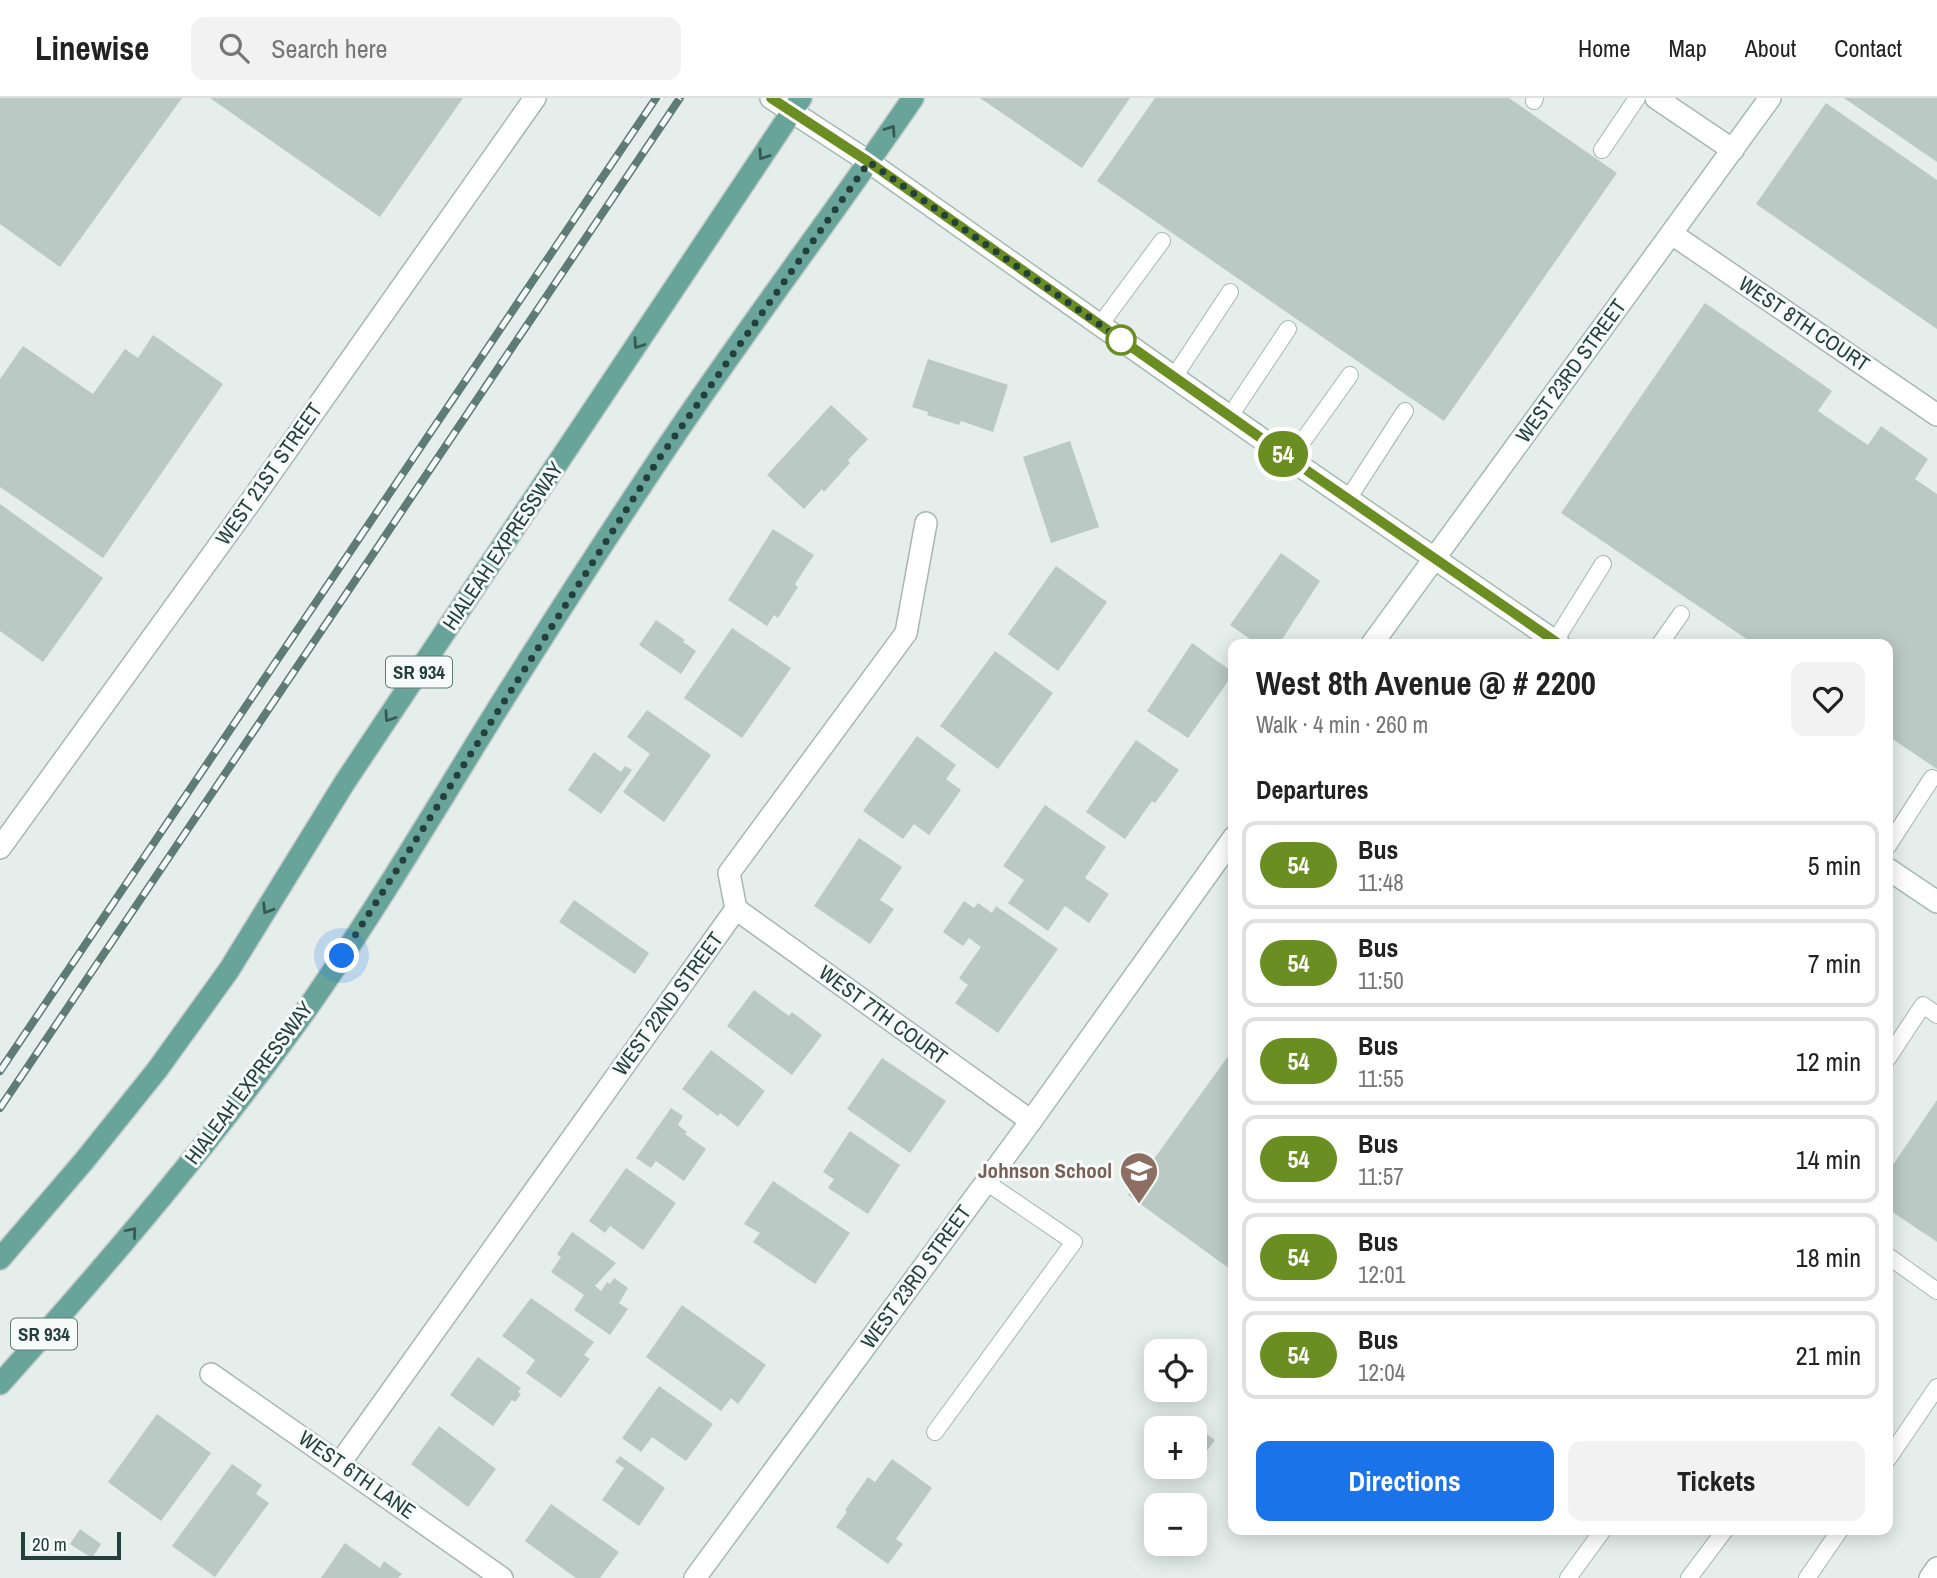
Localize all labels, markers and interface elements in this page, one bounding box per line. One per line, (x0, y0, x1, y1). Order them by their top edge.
search box (191, 17, 681, 80)
text: Linewise (35, 26, 149, 70)
icon: search (215, 29, 253, 67)
text: Search here (271, 31, 387, 66)
text: Home (1578, 32, 1630, 64)
text: Map (1668, 32, 1707, 64)
text: About (1745, 32, 1796, 64)
text: Contact (1834, 32, 1902, 64)
one-way arrow (883, 125, 895, 138)
one-way arrow (759, 147, 772, 160)
street label: WEST 8TH COURT (1733, 269, 1876, 379)
street label: WEST 23RD STREET (1509, 293, 1633, 448)
unlabelled marker (1106, 325, 1136, 355)
one-way arrow (633, 337, 646, 350)
street label: WEST 21ST STREET (209, 396, 329, 551)
line badge: 54 (1252, 431, 1314, 477)
text: 54 (1272, 438, 1294, 470)
street label: HIALEAH EXPRESSWAY (435, 455, 570, 636)
road number: SR 934 (386, 656, 452, 688)
text: West 8th Avenue @ # 2200 (1256, 661, 1596, 705)
button: heart (1791, 662, 1865, 736)
one-way arrow (384, 709, 397, 722)
text: Walk · 4 min · 260 m (1256, 709, 1428, 740)
text: Departures (1256, 772, 1369, 807)
text: Bus (1358, 832, 1398, 867)
text: 5 min (1808, 848, 1861, 883)
text: 54 (1288, 849, 1309, 881)
text: 11:48 (1358, 867, 1404, 898)
one-way arrow (262, 901, 275, 914)
street label: WEST 22ND STREET (606, 926, 730, 1081)
text: Bus (1358, 930, 1398, 965)
your location (324, 938, 359, 973)
text: 7 min (1808, 946, 1861, 981)
text: 54 (1288, 947, 1309, 979)
street label: WEST 7TH COURT (813, 958, 954, 1071)
text: 11:50 (1358, 965, 1404, 996)
street label: HIALEAH EXPRESSWAY (178, 995, 320, 1170)
text: Bus (1358, 1028, 1398, 1063)
text: 12 min (1796, 1044, 1861, 1079)
text: 54 (1288, 1045, 1309, 1077)
text: 11:55 (1358, 1063, 1404, 1094)
text: Bus (1358, 1126, 1398, 1161)
text: 14 min (1796, 1142, 1861, 1177)
text: 54 (1288, 1143, 1309, 1175)
school or university icon: Johnson School (1118, 1150, 1160, 1205)
place label: Johnson School (978, 1156, 1112, 1185)
text: 11:57 (1358, 1161, 1404, 1192)
street label: WEST 23RD STREET (854, 1199, 978, 1354)
text: Bus (1358, 1224, 1398, 1259)
one-way arrow (124, 1228, 137, 1240)
text: 18 min (1796, 1240, 1861, 1275)
text: 54 (1288, 1241, 1309, 1273)
text: 12:01 (1358, 1259, 1405, 1290)
road number: SR 934 (11, 1318, 77, 1350)
text: Bus (1358, 1322, 1398, 1357)
text: 21 min (1796, 1338, 1861, 1373)
map controls (1144, 1339, 1207, 1556)
button: locate (1144, 1339, 1207, 1402)
text: 54 (1288, 1339, 1309, 1371)
text: 12:04 (1358, 1357, 1405, 1388)
button: + (1144, 1416, 1207, 1479)
street label: WEST 6TH LANE (293, 1424, 422, 1526)
button: Directions (1256, 1441, 1554, 1521)
button: Tickets (1568, 1441, 1865, 1521)
button: − (1144, 1493, 1207, 1556)
scale bar (21, 1529, 121, 1561)
text: 20 m (32, 1531, 67, 1557)

